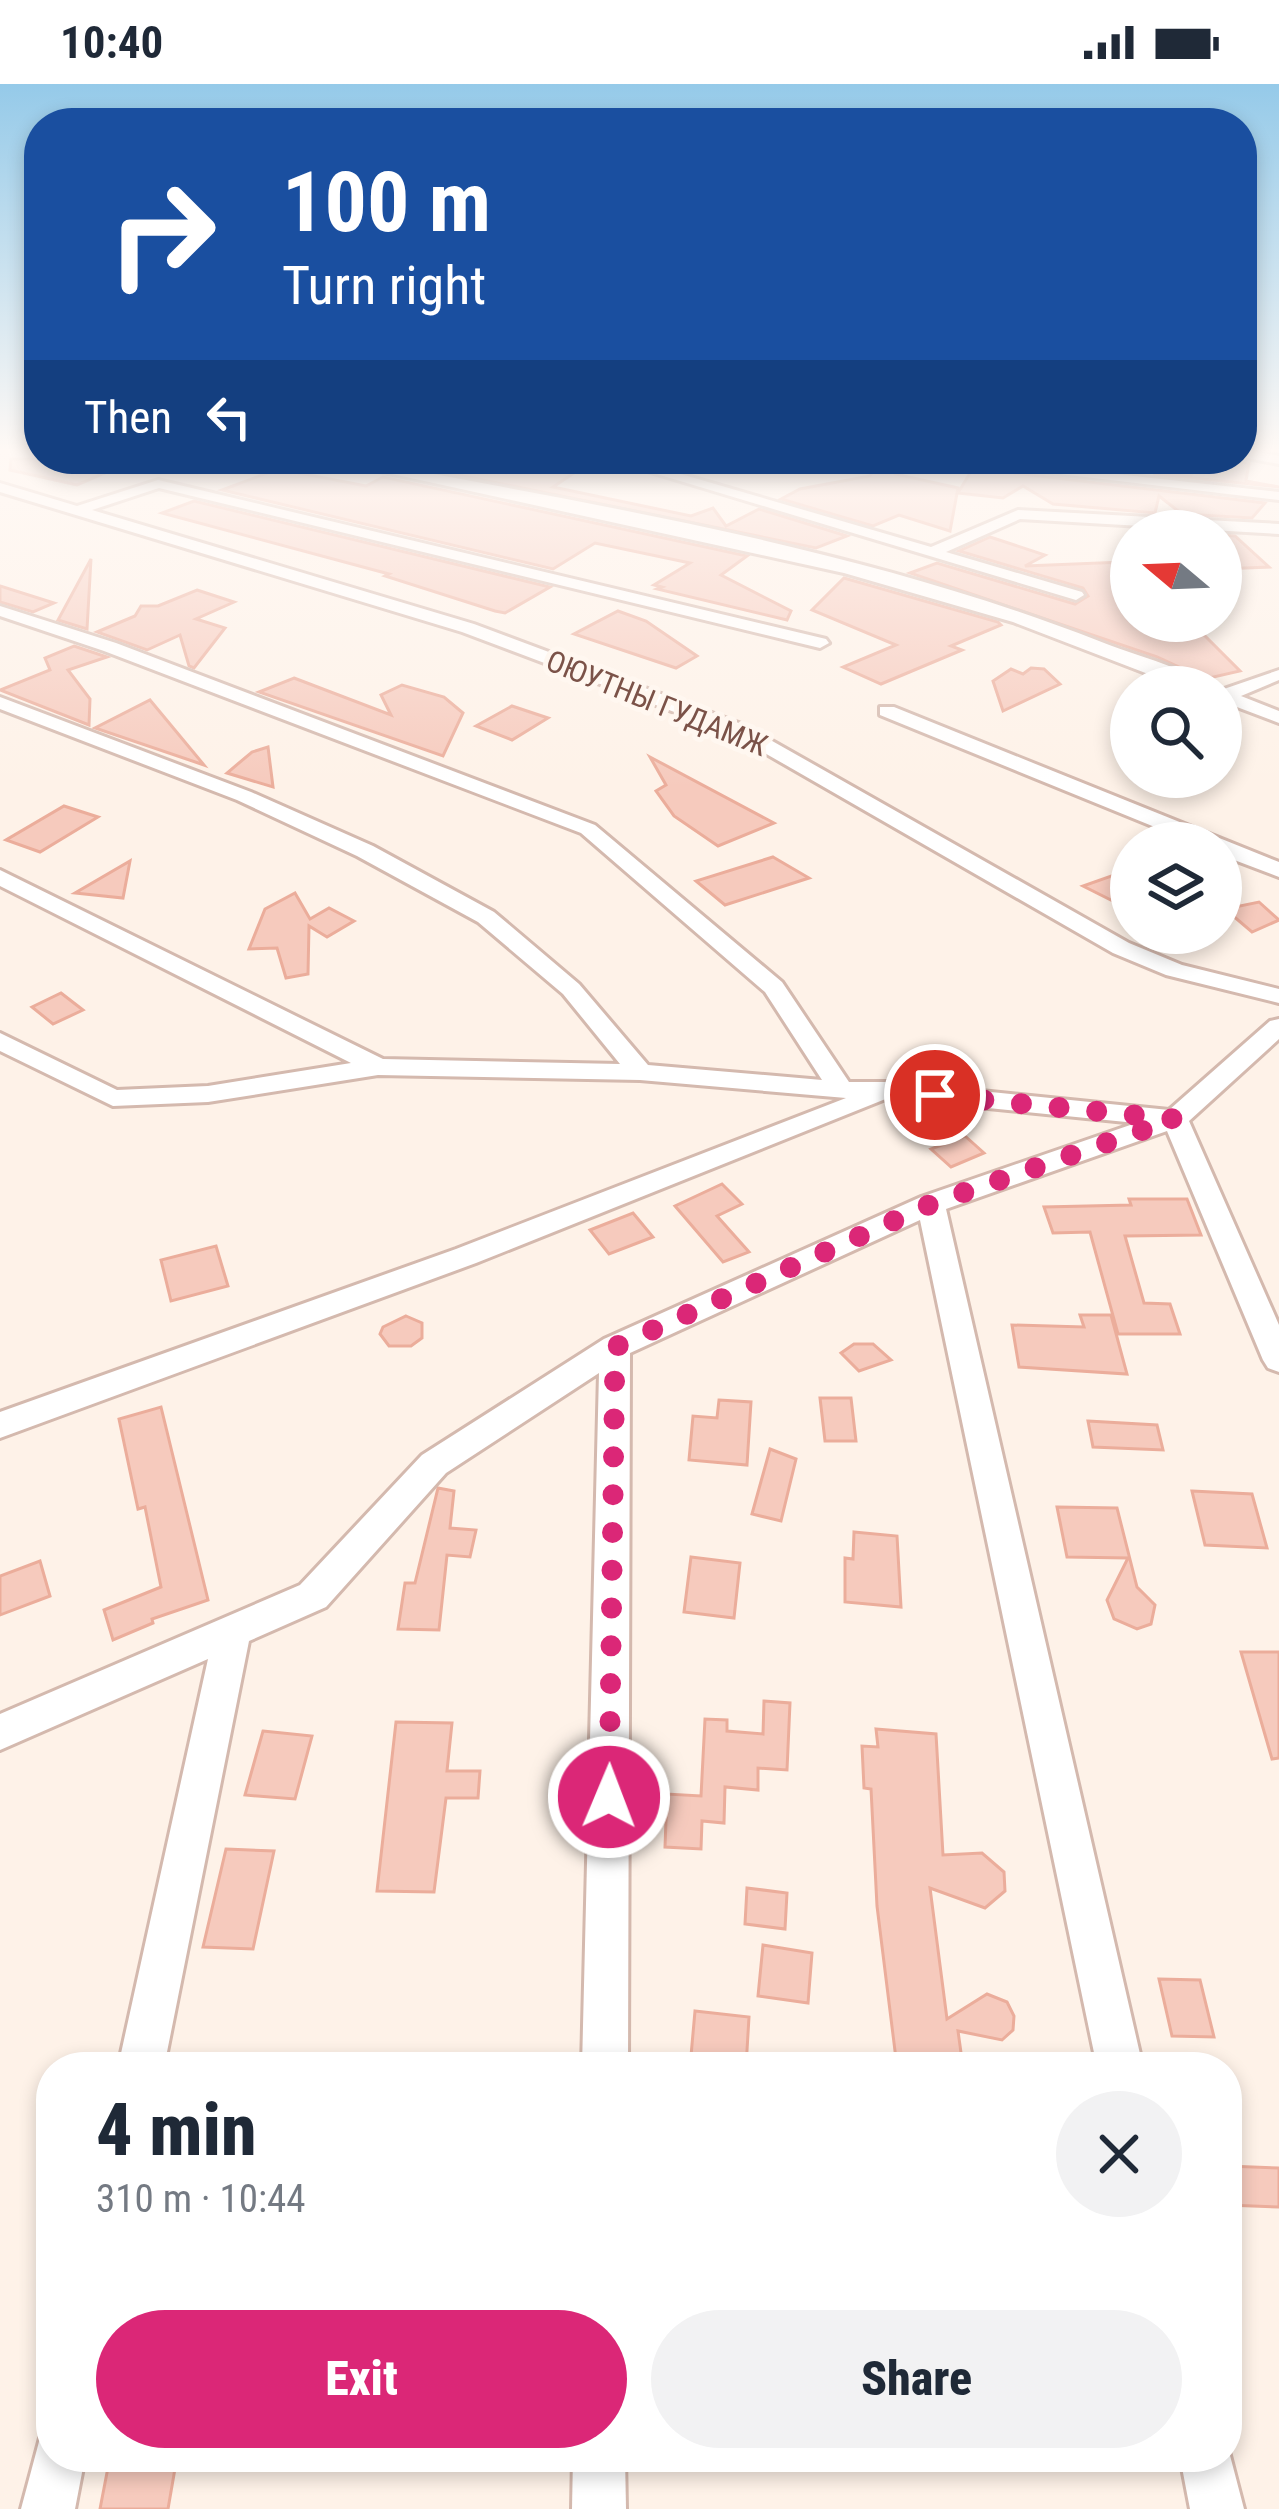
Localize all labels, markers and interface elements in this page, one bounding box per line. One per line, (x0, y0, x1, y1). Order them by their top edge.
text: 10:40 (60, 16, 163, 69)
text: 100 m (282, 153, 491, 252)
icon: right (84, 156, 240, 312)
text: Turn right (282, 254, 486, 317)
icon: left (196, 384, 262, 450)
text: Then (84, 391, 172, 444)
north arrow (1110, 510, 1242, 642)
map controls (1110, 510, 1242, 954)
street label: ОЮУТНЫ ГУДАМЖ (541, 643, 773, 763)
button: search (1110, 666, 1242, 798)
button: layers (1110, 822, 1242, 954)
pin (884, 1044, 986, 1146)
icon: arrive (902, 1062, 968, 1128)
position arrow (546, 1734, 672, 1860)
text: 4 min (96, 2088, 257, 2173)
button: close (1056, 2091, 1182, 2217)
text: 310 m · 10:44 (96, 2176, 306, 2222)
button: Exit (96, 2310, 627, 2448)
button: Share (651, 2310, 1182, 2448)

